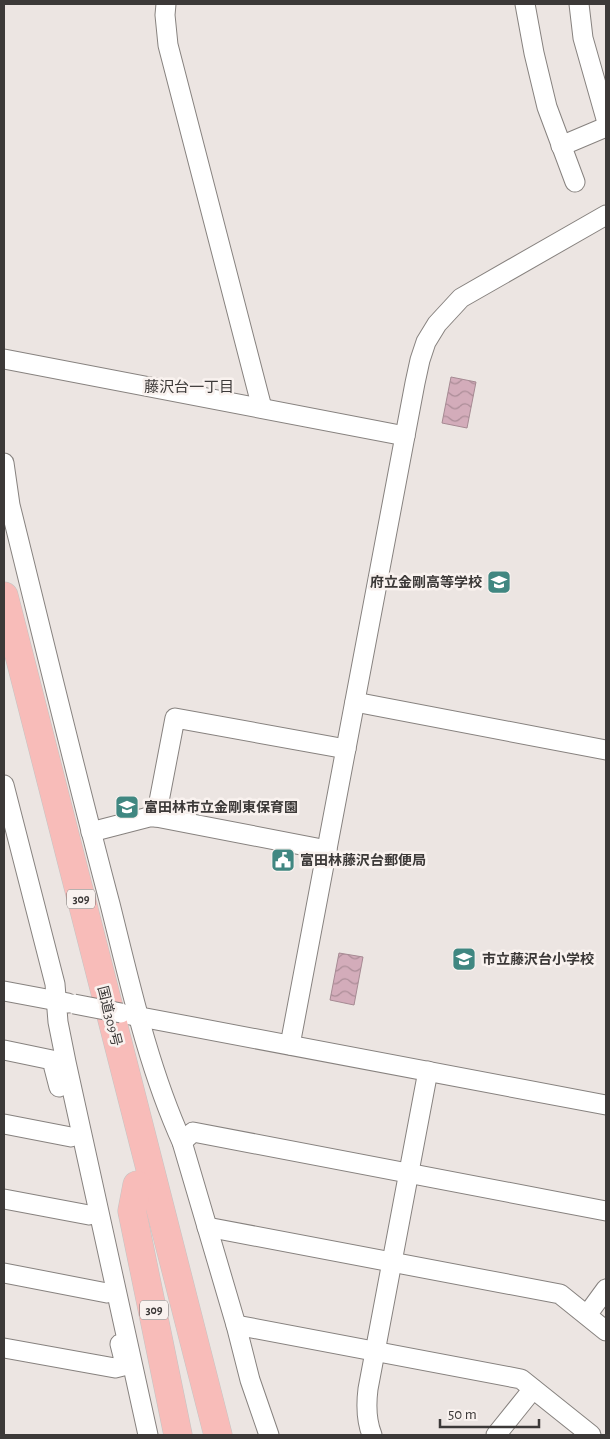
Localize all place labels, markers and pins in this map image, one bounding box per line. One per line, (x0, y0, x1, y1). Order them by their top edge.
school or university icon: 府立金剛高等学校 (486, 569, 512, 595)
place label: 府立金剛高等学校 (370, 574, 482, 590)
school or university icon: 富田林市立金剛東保育園 (114, 794, 140, 820)
place label: 富田林市立金剛東保育園 (144, 800, 298, 815)
public building icon: 富田林藤沢台郵便局 (270, 847, 296, 873)
place label: 富田林藤沢台郵便局 (300, 853, 426, 868)
school or university icon: 市立藤沢台小学校 (451, 946, 477, 972)
place label: 市立藤沢台小学校 (482, 952, 594, 967)

